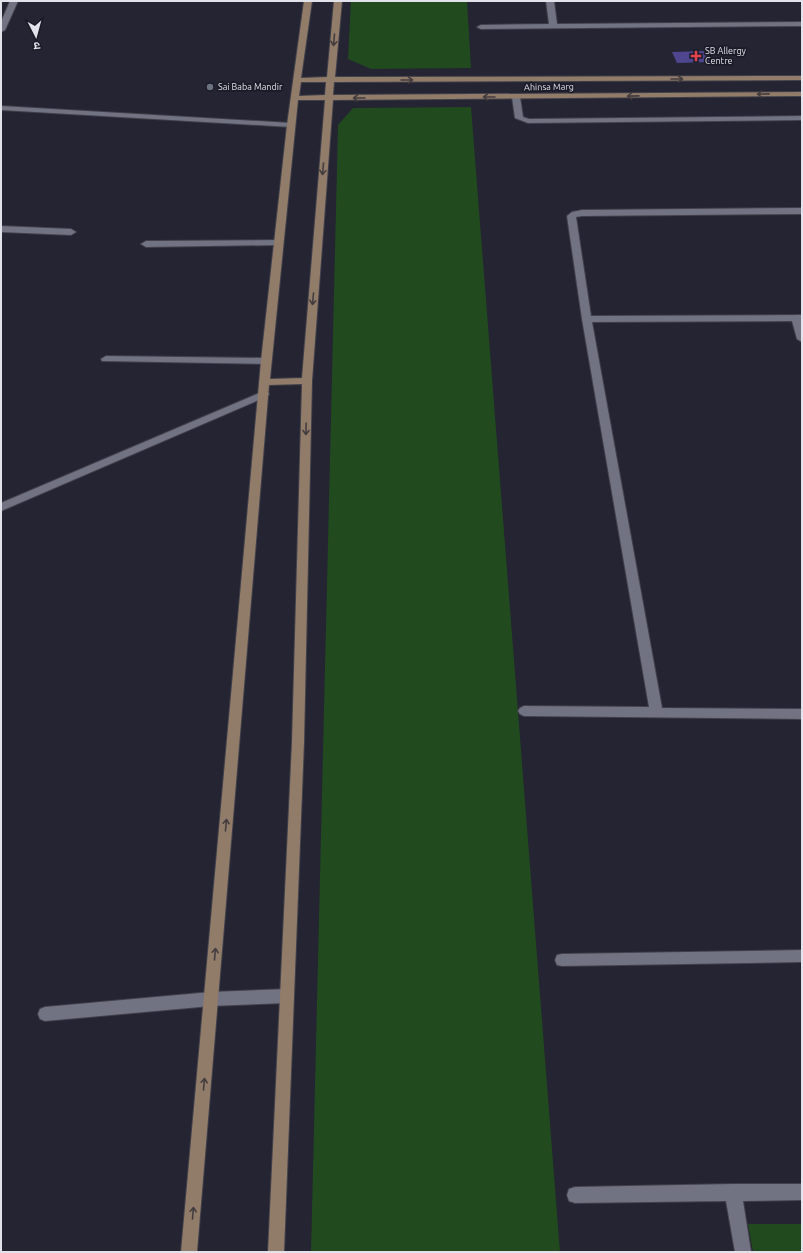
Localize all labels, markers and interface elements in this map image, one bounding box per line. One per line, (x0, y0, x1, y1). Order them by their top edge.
north arrow (16, 16, 56, 56)
one-way arrow (331, 33, 338, 46)
text: उ (33, 40, 41, 52)
place label: SB Allergy Centre (705, 46, 747, 66)
marker: SB Allergy Centre (690, 50, 702, 62)
one-way arrow (670, 75, 683, 83)
one-way arrow (400, 76, 413, 84)
marker: Sai Baba Mandir (205, 82, 215, 92)
place label: Sai Baba Mandir (218, 82, 283, 92)
street label: Ahinsa Marg (524, 82, 574, 92)
one-way arrow (757, 91, 770, 98)
one-way arrow (627, 92, 640, 100)
one-way arrow (483, 93, 496, 101)
one-way arrow (353, 94, 366, 102)
one-way arrow (320, 162, 327, 175)
one-way arrow (309, 292, 316, 305)
one-way arrow (302, 422, 310, 435)
one-way arrow (223, 819, 230, 832)
one-way arrow (212, 948, 219, 961)
one-way arrow (200, 1078, 208, 1091)
one-way arrow (189, 1207, 196, 1220)

